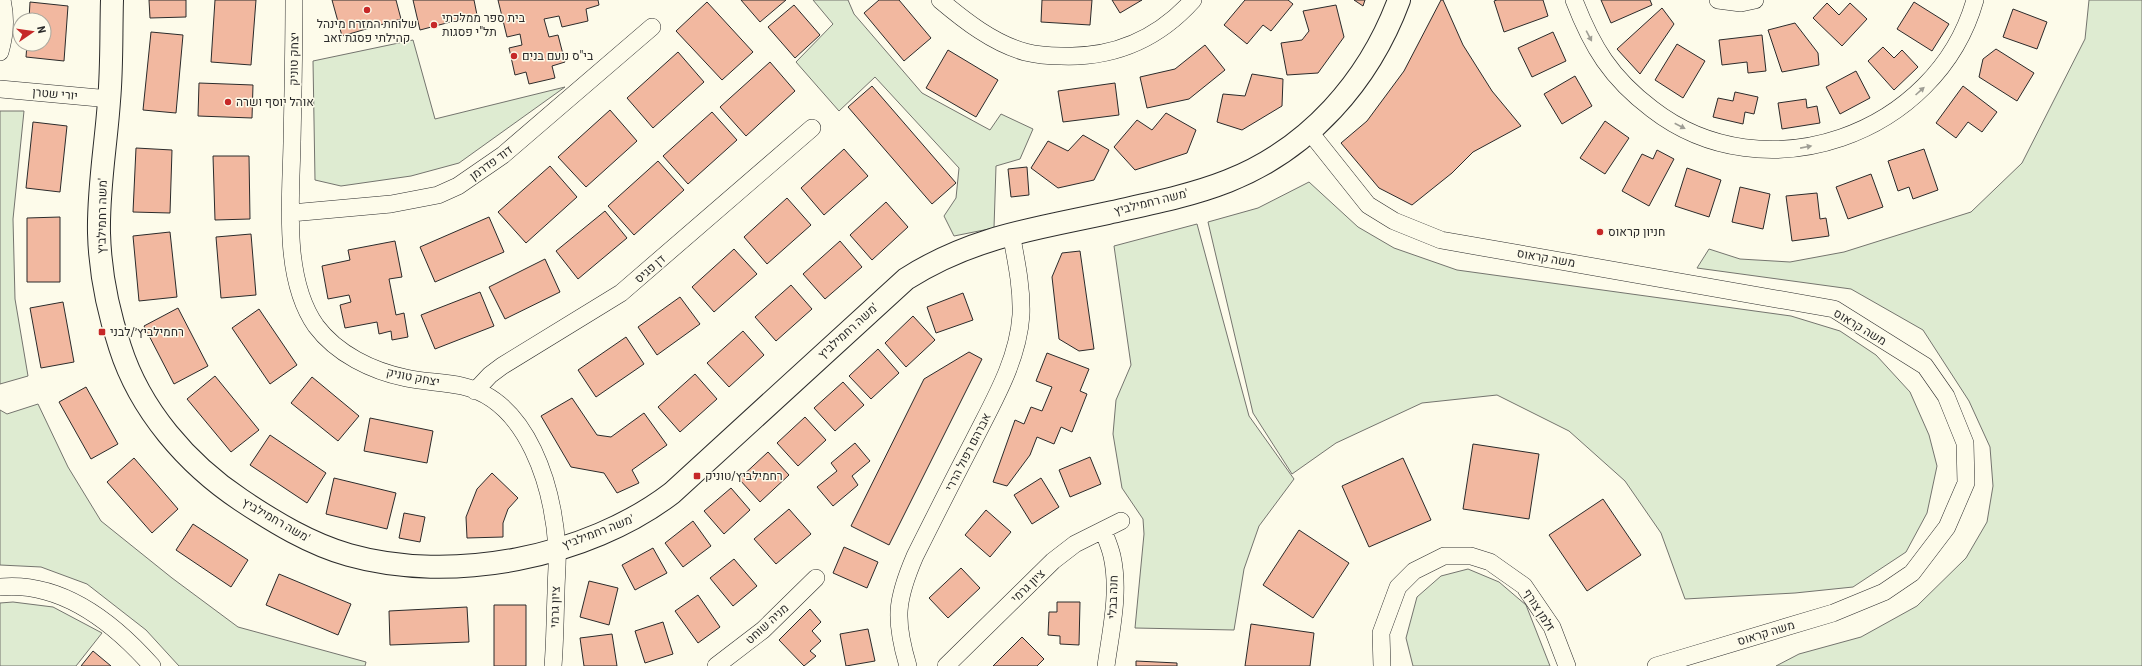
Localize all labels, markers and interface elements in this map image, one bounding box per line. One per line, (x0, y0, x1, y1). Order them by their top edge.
marker: שלוחת המזרח מינהל קהילתי פסגת זאב (362, 5, 372, 15)
place label: בית ספר ממלכתי תל"י פסגות (442, 11, 526, 39)
north arrow (12, 12, 52, 52)
place label: שלוחת המזרח מינהל קהילתי פסגת זאב (317, 17, 417, 45)
marker: בית ספר ממלכתי תל"י פסגות (429, 20, 439, 30)
text: N (34, 25, 48, 35)
one-way arrow (1586, 30, 1592, 42)
street label: יצחק טוניק (287, 32, 301, 86)
place label: בי"ס נועם בנים (522, 49, 594, 63)
marker: בי"ס נועם בנים (509, 51, 519, 61)
street label: יורי שטרן (32, 85, 78, 103)
one-way arrow (1915, 86, 1925, 95)
place label: אוהל יוסף ושרה (236, 95, 314, 109)
marker: אוהל יוסף ושרה (223, 97, 233, 107)
one-way arrow (1674, 123, 1685, 130)
street label: דוד פדרמן (467, 143, 515, 183)
one-way arrow (1799, 144, 1812, 150)
street label: משה רחמילביץ' (94, 178, 110, 254)
street label: משה רחמילביץ' (1112, 186, 1190, 218)
place label: חניון קראוס (1608, 225, 1665, 239)
marker: חניון קראוס (1595, 227, 1605, 237)
street label: משה קראוס (1516, 246, 1576, 270)
street label: דן פגיס (632, 252, 668, 286)
street label: משה רחמילביץ' (815, 300, 881, 362)
street label: משה קראוס (1831, 306, 1889, 348)
place label: רחמילביץ׳/לבני (110, 325, 184, 339)
marker: רחמילביץ׳/לבני (97, 327, 107, 337)
street label: יצחק טוניק (385, 365, 441, 389)
street label: אברהם רפול הררי (942, 410, 994, 493)
place label: רחמילביץ/טוניק (705, 469, 783, 483)
marker: רחמילביץ/טוניק (692, 471, 702, 481)
street label: משה רחמילביץ' (240, 495, 312, 545)
street label: משה רחמילביץ' (560, 512, 636, 552)
street label: ציון גרמי (1008, 566, 1048, 606)
street label: חנה בבלי (1105, 575, 1121, 619)
street label: ציון גרמי (547, 585, 563, 628)
street label: זלמן צורף (1520, 586, 1558, 634)
street label: מניה שוחט (743, 601, 791, 647)
street label: משה קראוס (1736, 618, 1796, 648)

